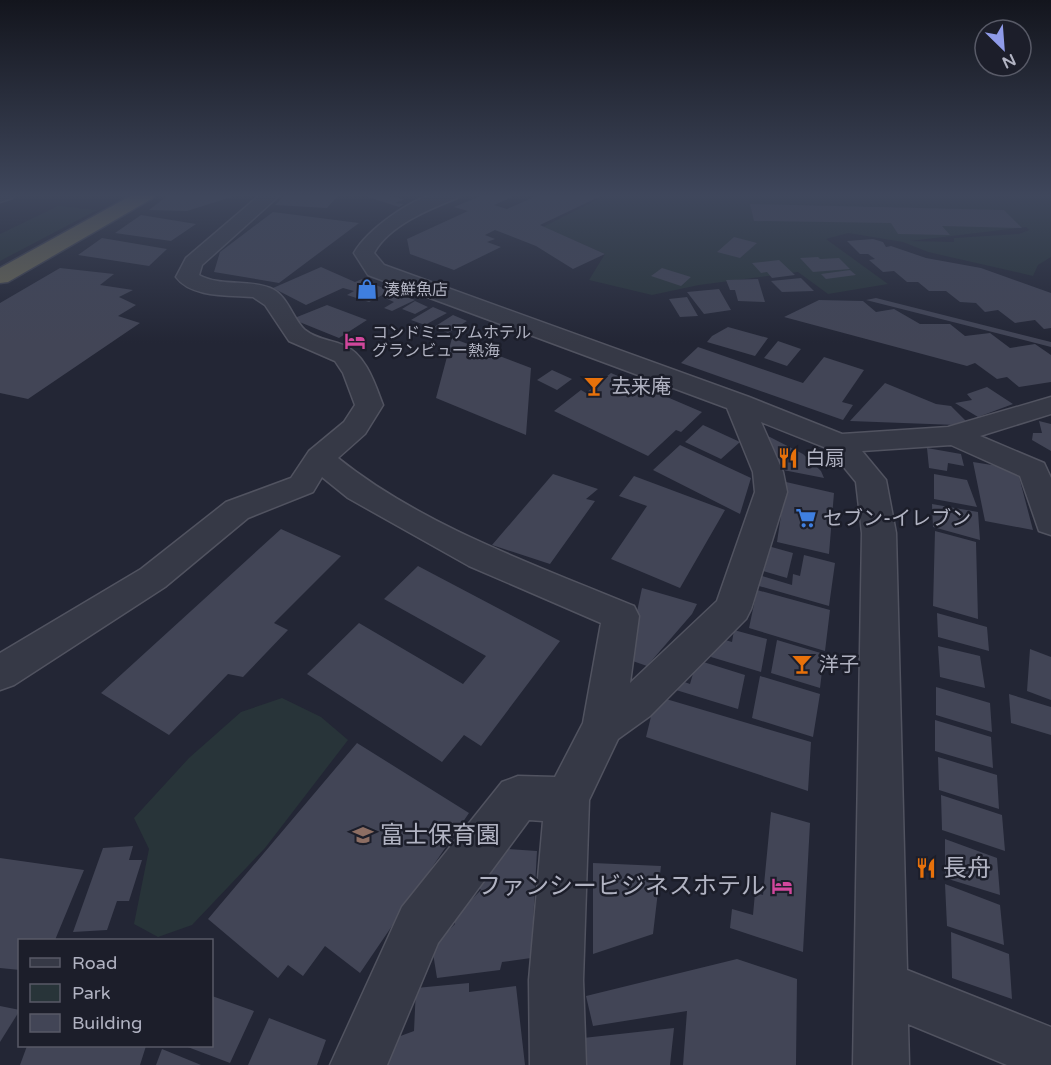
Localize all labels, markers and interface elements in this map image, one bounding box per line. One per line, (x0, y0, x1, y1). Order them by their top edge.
north arrow (973, 18, 1033, 78)
text: N (999, 49, 1019, 72)
shop icon: 湊鮮魚店 (355, 277, 379, 301)
place label: 湊鮮魚店 (384, 280, 448, 300)
place label: コンドミニアムホテル グランビュー熱海 (372, 323, 531, 361)
hotel icon: コンドミニアムホテル グランビュー熱海 (343, 329, 367, 353)
bar icon: 去来庵 (582, 374, 606, 398)
place label: 去来庵 (611, 375, 671, 399)
restaurant icon: 白扇 (776, 446, 800, 470)
place label: 白扇 (805, 447, 845, 471)
supermarket icon: セブン-イレブン (794, 506, 818, 530)
place label: セブン-イレブン (823, 507, 971, 531)
bar icon: 洋子 (790, 652, 814, 676)
place label: 洋子 (819, 653, 859, 677)
place label: 富士保育園 (380, 821, 500, 850)
school or university icon: 富士保育園 (351, 823, 375, 847)
place label: 長舟 (943, 854, 991, 883)
restaurant icon: 長舟 (914, 856, 938, 880)
place label: ファンシービジネスホテル (477, 872, 765, 901)
hotel icon: ファンシービジネスホテル (770, 874, 794, 898)
legend (18, 939, 213, 1047)
text: Road (72, 952, 117, 974)
text: Park (72, 982, 111, 1004)
text: Building (72, 1012, 142, 1034)

